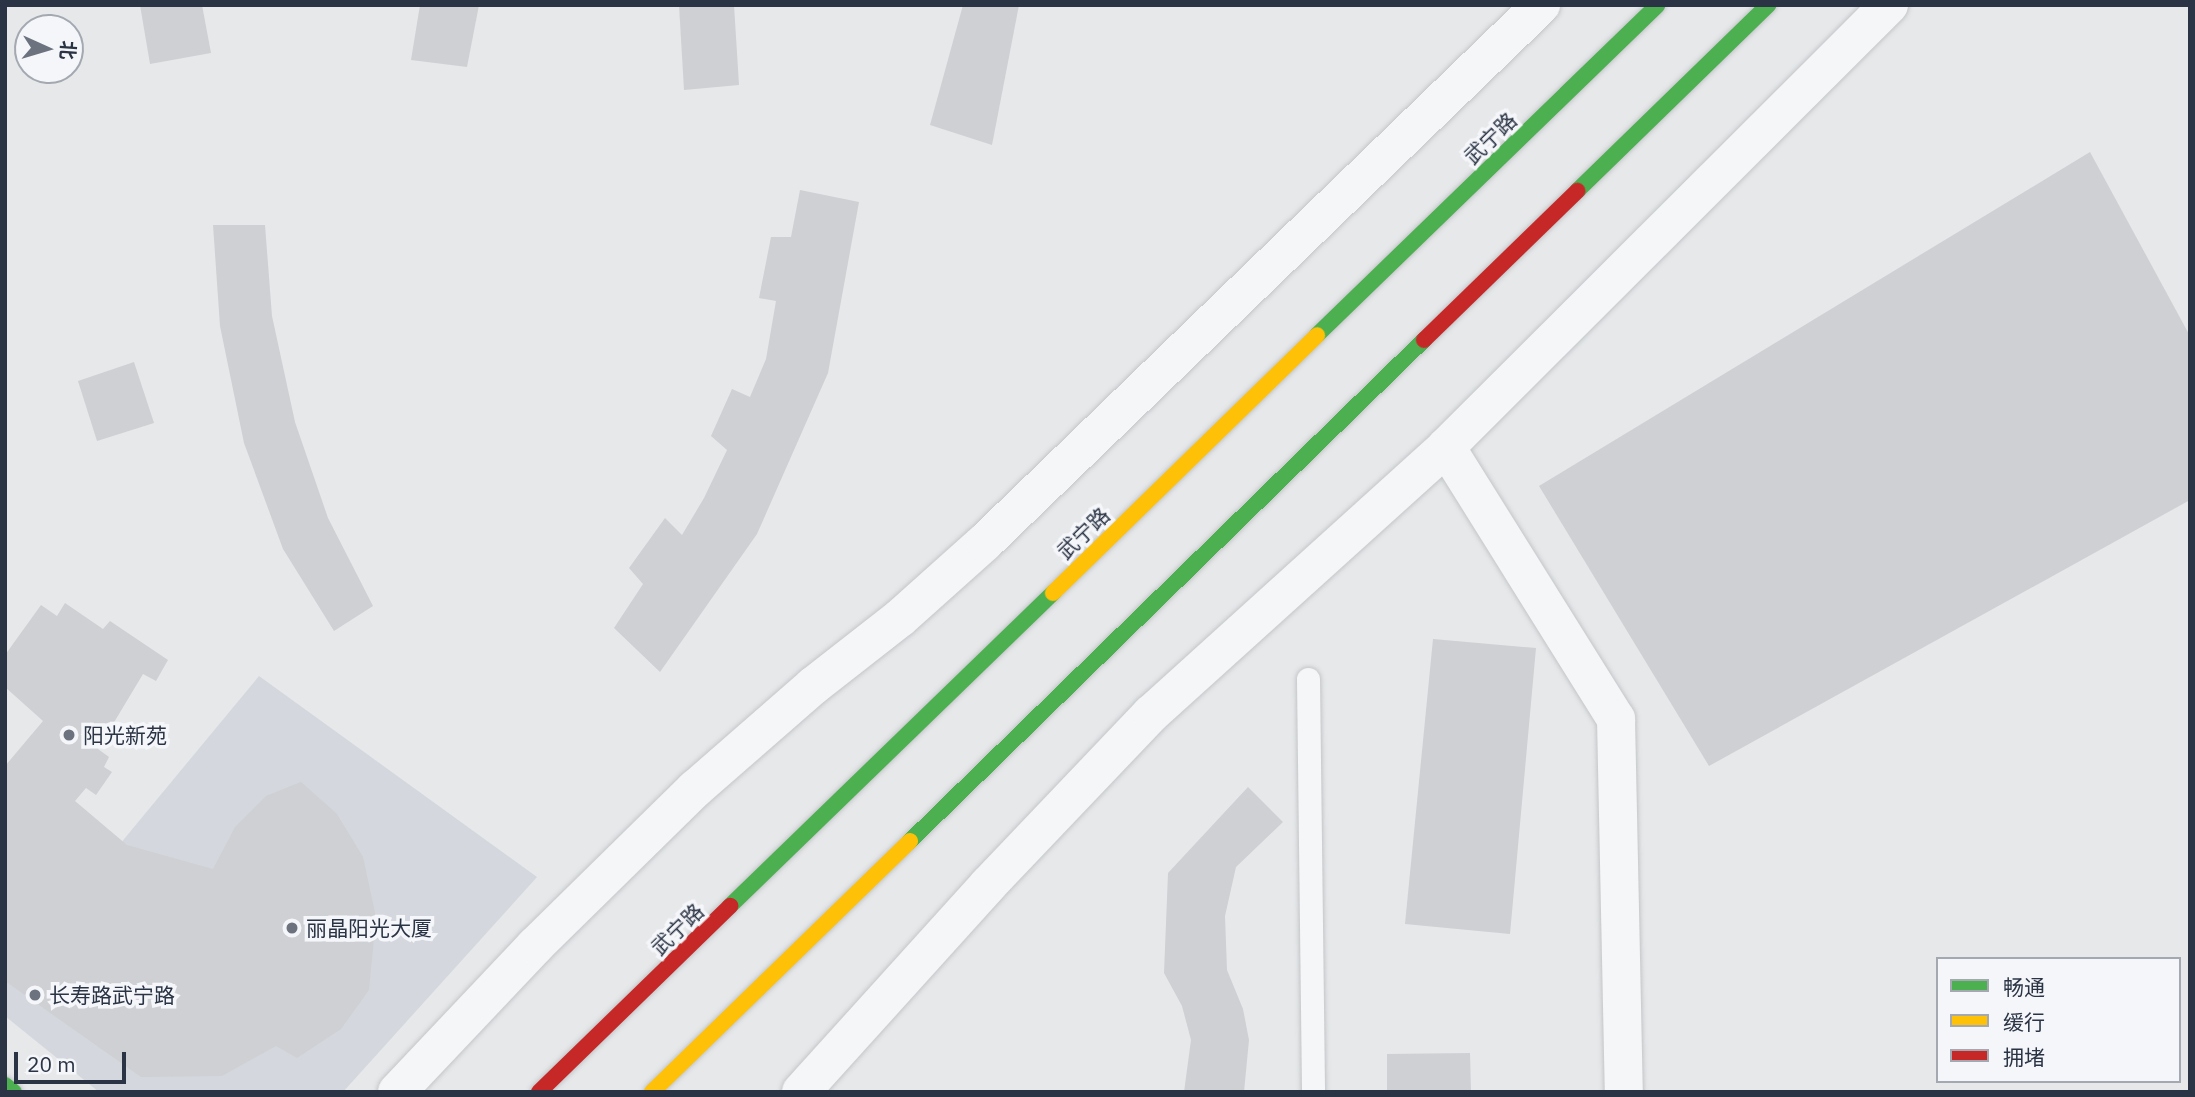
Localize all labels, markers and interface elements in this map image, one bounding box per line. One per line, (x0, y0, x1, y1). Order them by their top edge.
north arrow (14, 14, 84, 84)
text: 北 (55, 40, 81, 61)
street label: 武宁路 (1459, 107, 1521, 169)
street label: 武宁路 (1052, 502, 1114, 564)
place label: 阳光新苑 (83, 722, 167, 748)
marker: 阳光新苑 (61, 727, 77, 743)
street label: 武宁路 (646, 898, 708, 960)
place label: 丽晶阳光大厦 (306, 915, 432, 941)
marker: 丽晶阳光大厦 (284, 920, 300, 936)
legend (1936, 957, 2181, 1083)
text: 畅通 (2003, 973, 2045, 1001)
place label: 长寿路武宁路 (49, 982, 175, 1008)
marker: 长寿路武宁路 (27, 987, 43, 1003)
text: 缓行 (2003, 1008, 2045, 1036)
scale bar (18, 1038, 130, 1082)
text: 拥堵 (2003, 1043, 2045, 1071)
text: 20 m (27, 1050, 76, 1078)

